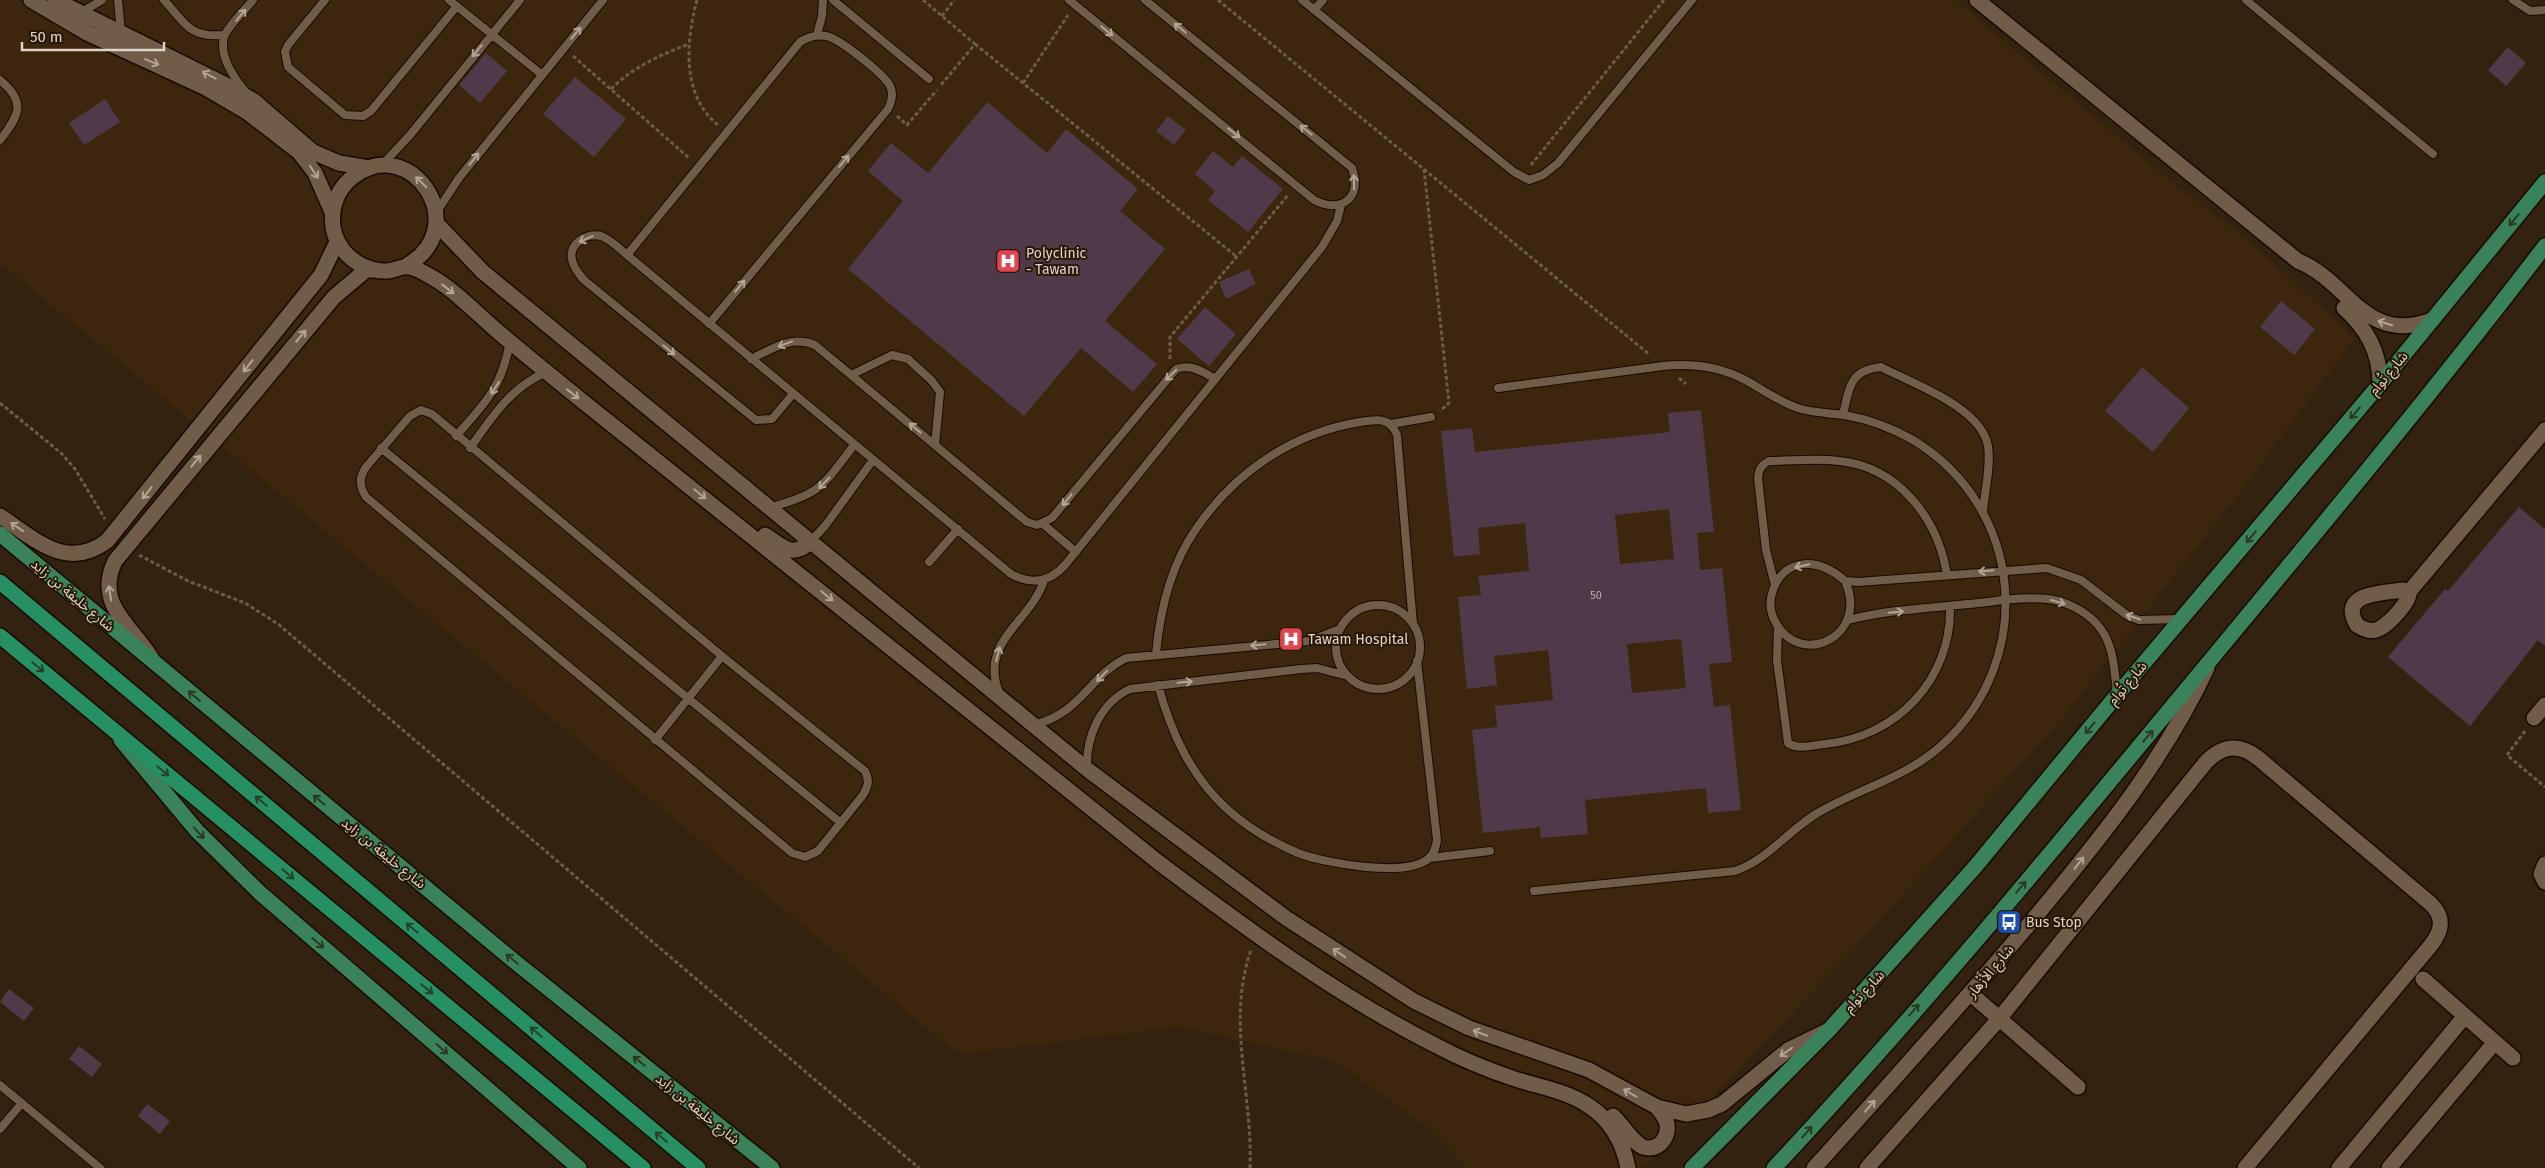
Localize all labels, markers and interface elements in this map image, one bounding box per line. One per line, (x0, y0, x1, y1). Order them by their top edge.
one-way arrow (236, 9, 247, 22)
scale bar (22, 20, 165, 52)
one-way arrow (1174, 22, 1187, 33)
one-way arrow (1101, 25, 1114, 36)
one-way arrow (570, 26, 582, 39)
text: 50 m (30, 28, 63, 46)
one-way arrow (472, 44, 483, 57)
one-way arrow (144, 57, 159, 67)
one-way arrow (202, 70, 217, 79)
one-way arrow (1300, 124, 1313, 135)
one-way arrow (1227, 128, 1240, 139)
one-way arrow (469, 153, 480, 166)
one-way arrow (838, 155, 850, 168)
one-way arrow (309, 164, 319, 178)
one-way arrow (1349, 174, 1359, 190)
one-way arrow (415, 176, 427, 188)
one-way arrow (2509, 213, 2520, 226)
one-way arrow (578, 234, 593, 244)
place label: Polyclinic - Tawam (1026, 245, 1087, 278)
hospital icon: Polyclinic - Tawam (995, 248, 1021, 274)
one-way arrow (734, 280, 745, 293)
one-way arrow (441, 284, 454, 295)
one-way arrow (2377, 317, 2393, 327)
one-way arrow (295, 330, 306, 343)
one-way arrow (777, 340, 793, 349)
one-way arrow (662, 344, 675, 355)
street label: شارع تُوام (2364, 347, 2413, 400)
one-way arrow (243, 359, 254, 372)
one-way arrow (1165, 369, 1177, 381)
one-way arrow (490, 381, 500, 395)
one-way arrow (566, 388, 579, 399)
one-way arrow (2350, 406, 2361, 419)
one-way arrow (909, 423, 922, 434)
one-way arrow (191, 454, 202, 467)
one-way arrow (818, 477, 830, 490)
one-way arrow (142, 487, 153, 500)
one-way arrow (694, 489, 707, 500)
one-way arrow (1062, 493, 1073, 506)
one-way arrow (11, 522, 25, 532)
one-way arrow (2245, 530, 2256, 543)
street label: شارع خليفة بن زايد (26, 556, 118, 637)
one-way arrow (1794, 562, 1810, 571)
one-way arrow (1978, 567, 1994, 576)
one-way arrow (104, 585, 114, 601)
house number: 50 (1590, 589, 1602, 602)
one-way arrow (820, 591, 833, 602)
one-way arrow (2049, 597, 2065, 607)
one-way arrow (1888, 607, 1904, 617)
one-way arrow (2126, 612, 2141, 621)
hospital icon: Tawam Hospital (1278, 626, 1304, 652)
place label: Tawam Hospital (1308, 631, 1408, 648)
one-way arrow (1250, 640, 1266, 650)
one-way arrow (993, 647, 1003, 663)
street label: شارع تُوام (2103, 657, 2152, 710)
one-way arrow (31, 662, 44, 673)
one-way arrow (1097, 669, 1109, 681)
one-way arrow (1177, 677, 1193, 687)
one-way arrow (188, 690, 201, 701)
one-way arrow (2084, 722, 2095, 735)
one-way arrow (2142, 730, 2153, 743)
one-way arrow (156, 765, 169, 776)
one-way arrow (313, 794, 326, 806)
one-way arrow (254, 795, 267, 806)
street label: شارع خليفة بن زايد (337, 814, 429, 894)
one-way arrow (193, 827, 205, 839)
one-way arrow (2073, 857, 2084, 870)
one-way arrow (281, 869, 294, 880)
one-way arrow (2015, 881, 2026, 894)
bus stop icon: Bus Stop (1996, 909, 2022, 935)
place label: Bus Stop (2026, 914, 2082, 931)
one-way arrow (405, 922, 418, 933)
one-way arrow (312, 938, 325, 949)
street label: شارع الأَزْهار (1961, 940, 2019, 1003)
one-way arrow (1332, 948, 1346, 958)
one-way arrow (506, 953, 519, 964)
street label: شارع تُوام (1840, 966, 1890, 1017)
one-way arrow (420, 984, 433, 995)
one-way arrow (1909, 1004, 1920, 1017)
one-way arrow (530, 1027, 543, 1038)
one-way arrow (1473, 1028, 1488, 1037)
one-way arrow (435, 1044, 448, 1055)
one-way arrow (1779, 1047, 1793, 1057)
one-way arrow (633, 1055, 646, 1066)
street label: شارع خليفة بن زايد (651, 1070, 743, 1150)
one-way arrow (1623, 1088, 1638, 1098)
one-way arrow (1864, 1100, 1876, 1113)
one-way arrow (1801, 1126, 1812, 1139)
one-way arrow (654, 1131, 667, 1142)

